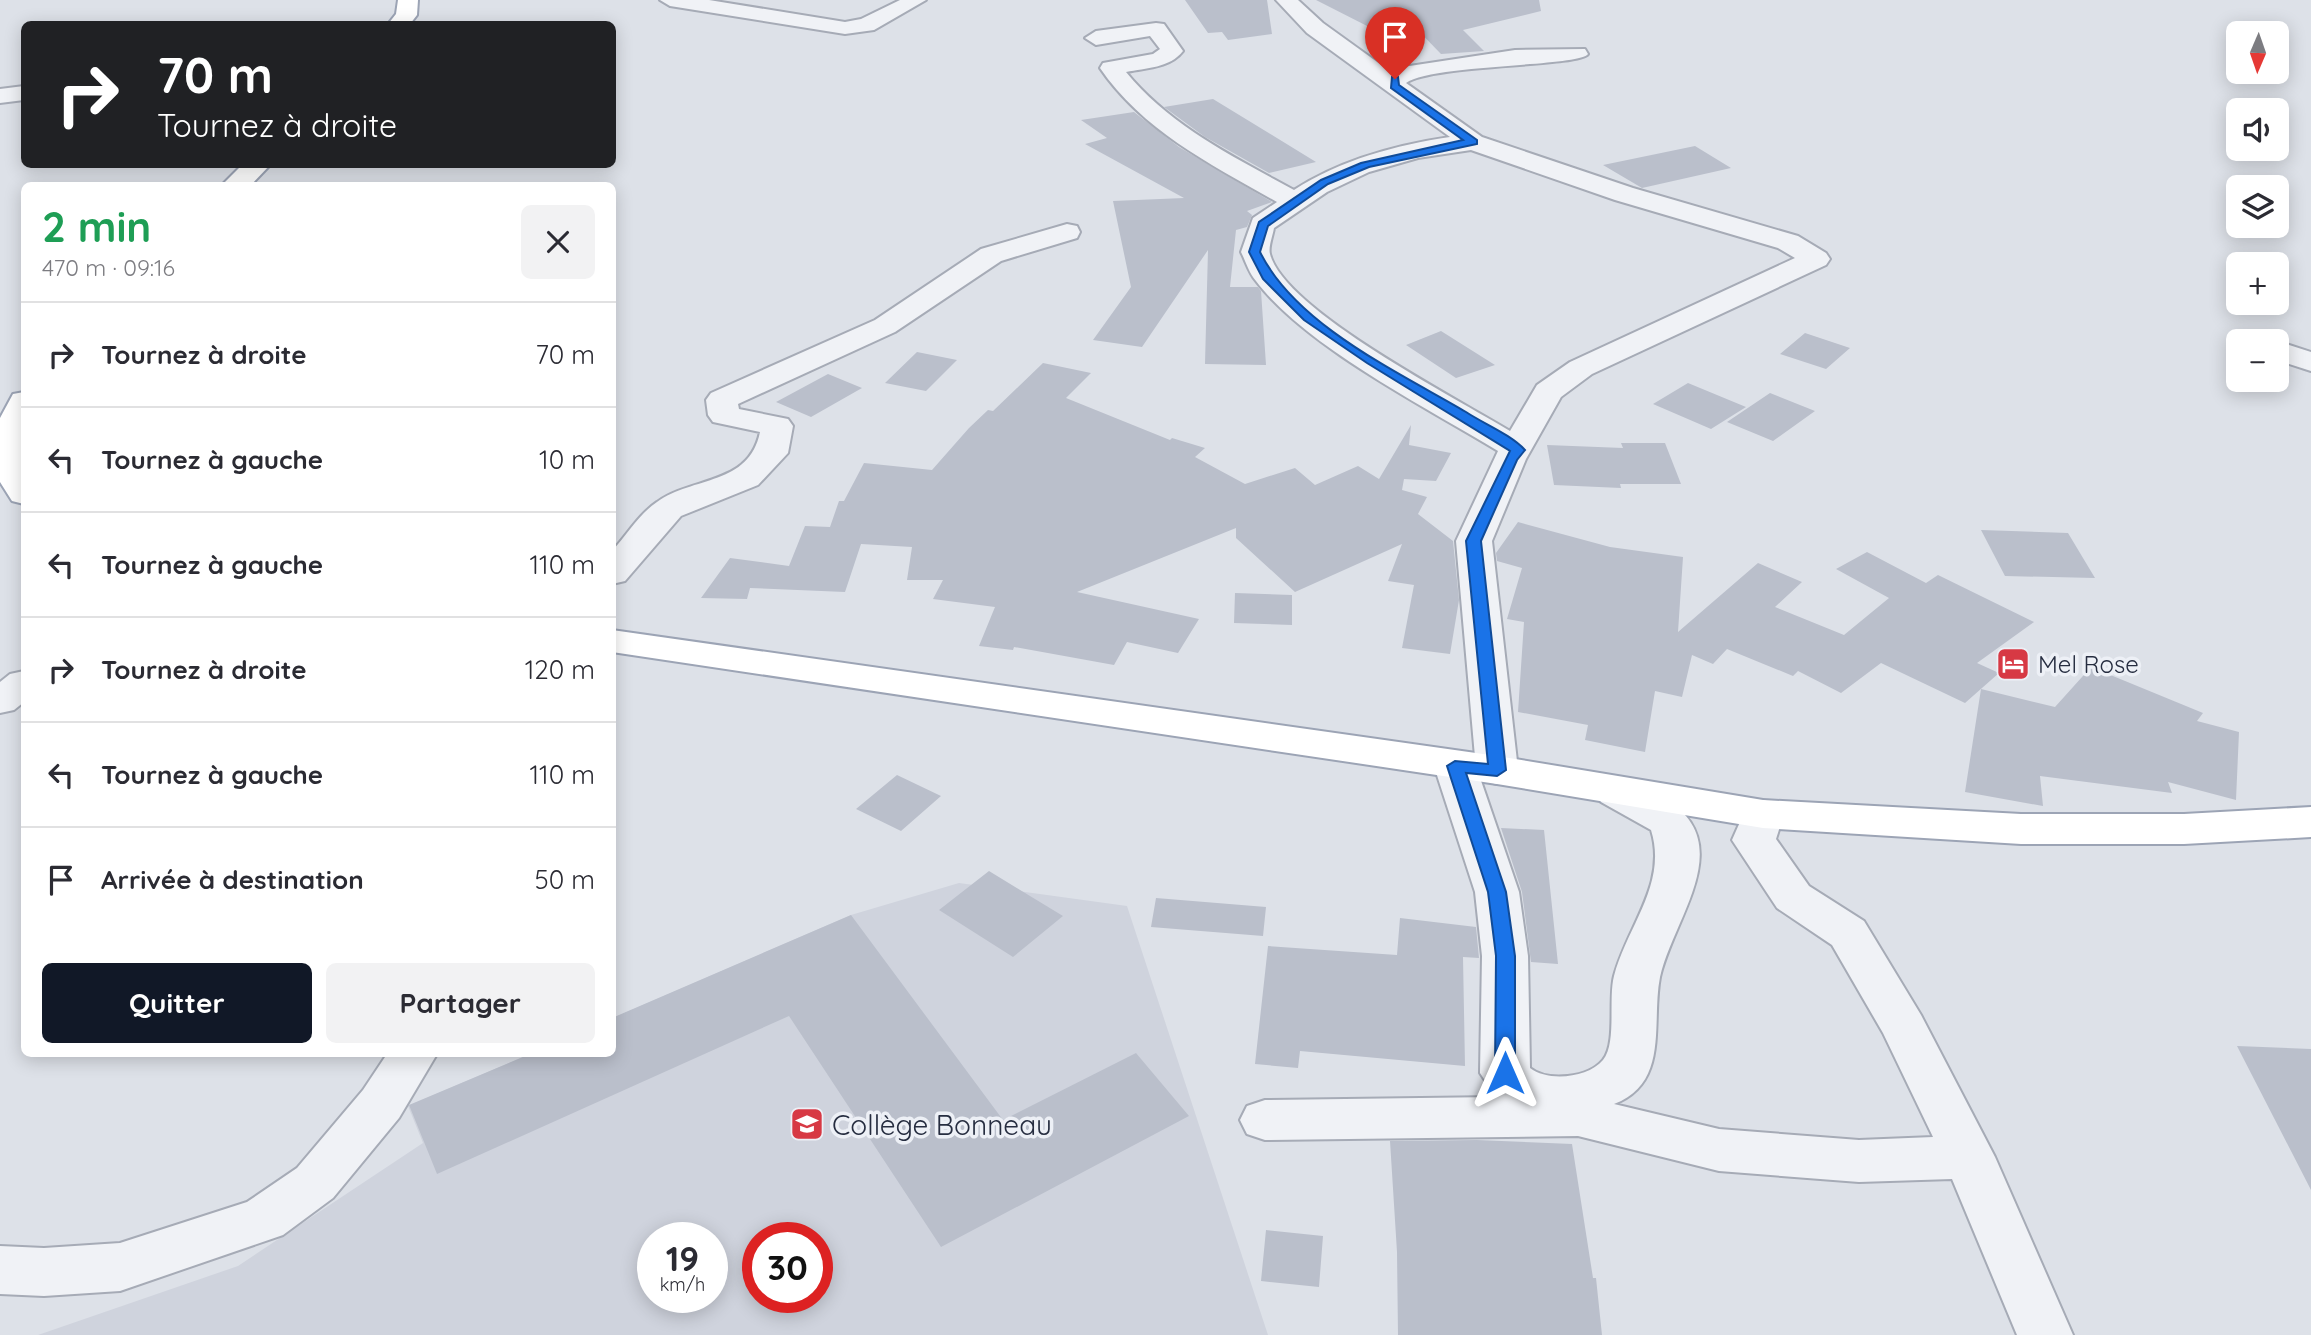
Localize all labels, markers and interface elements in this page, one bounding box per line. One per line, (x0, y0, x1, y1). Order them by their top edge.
pin (1365, 7, 1425, 79)
icon: arrive (1376, 18, 1414, 56)
north arrow (2226, 21, 2289, 84)
map controls (2226, 21, 2289, 392)
text: 70 m (157, 44, 273, 105)
icon: right (42, 49, 133, 140)
button: sound (2226, 98, 2289, 161)
text: Tournez à droite (157, 105, 397, 145)
button: layers (2226, 175, 2289, 238)
text: 2 min (42, 200, 151, 253)
button: close (521, 205, 595, 279)
button: + (2226, 252, 2289, 315)
text: 470 m · 09:16 (42, 253, 175, 282)
button: − (2226, 329, 2289, 392)
icon: right (42, 336, 80, 374)
text: Tournez à droite (101, 338, 306, 371)
text: 70 m (535, 338, 595, 371)
icon: left (42, 441, 80, 479)
text: Tournez à gauche (101, 443, 323, 476)
text: 10 m (539, 443, 595, 476)
icon: left (42, 546, 80, 584)
text: Tournez à gauche (101, 548, 323, 581)
text: 110 m (529, 548, 595, 581)
hotel icon: Mel Rose (1994, 645, 2032, 683)
place label: Mel Rose (2038, 649, 2139, 679)
icon: right (42, 651, 80, 689)
text: Tournez à droite (101, 653, 306, 686)
text: 120 m (525, 653, 595, 686)
icon: left (42, 756, 80, 794)
text: Tournez à gauche (101, 758, 323, 791)
text: 110 m (529, 758, 595, 791)
icon: arrive (42, 861, 80, 899)
text: Arrivée à destination (101, 863, 364, 896)
text: 50 m (535, 863, 595, 896)
button: Quitter (42, 963, 312, 1043)
button: Partager (326, 963, 595, 1043)
position arrow (1468, 1036, 1542, 1110)
school or university icon: Collège Bonneau (788, 1105, 826, 1143)
place label: Collège Bonneau (832, 1107, 1052, 1142)
speed limit sign: 30 (742, 1222, 833, 1313)
text: 19 (666, 1236, 699, 1280)
text: km/h (660, 1273, 705, 1296)

